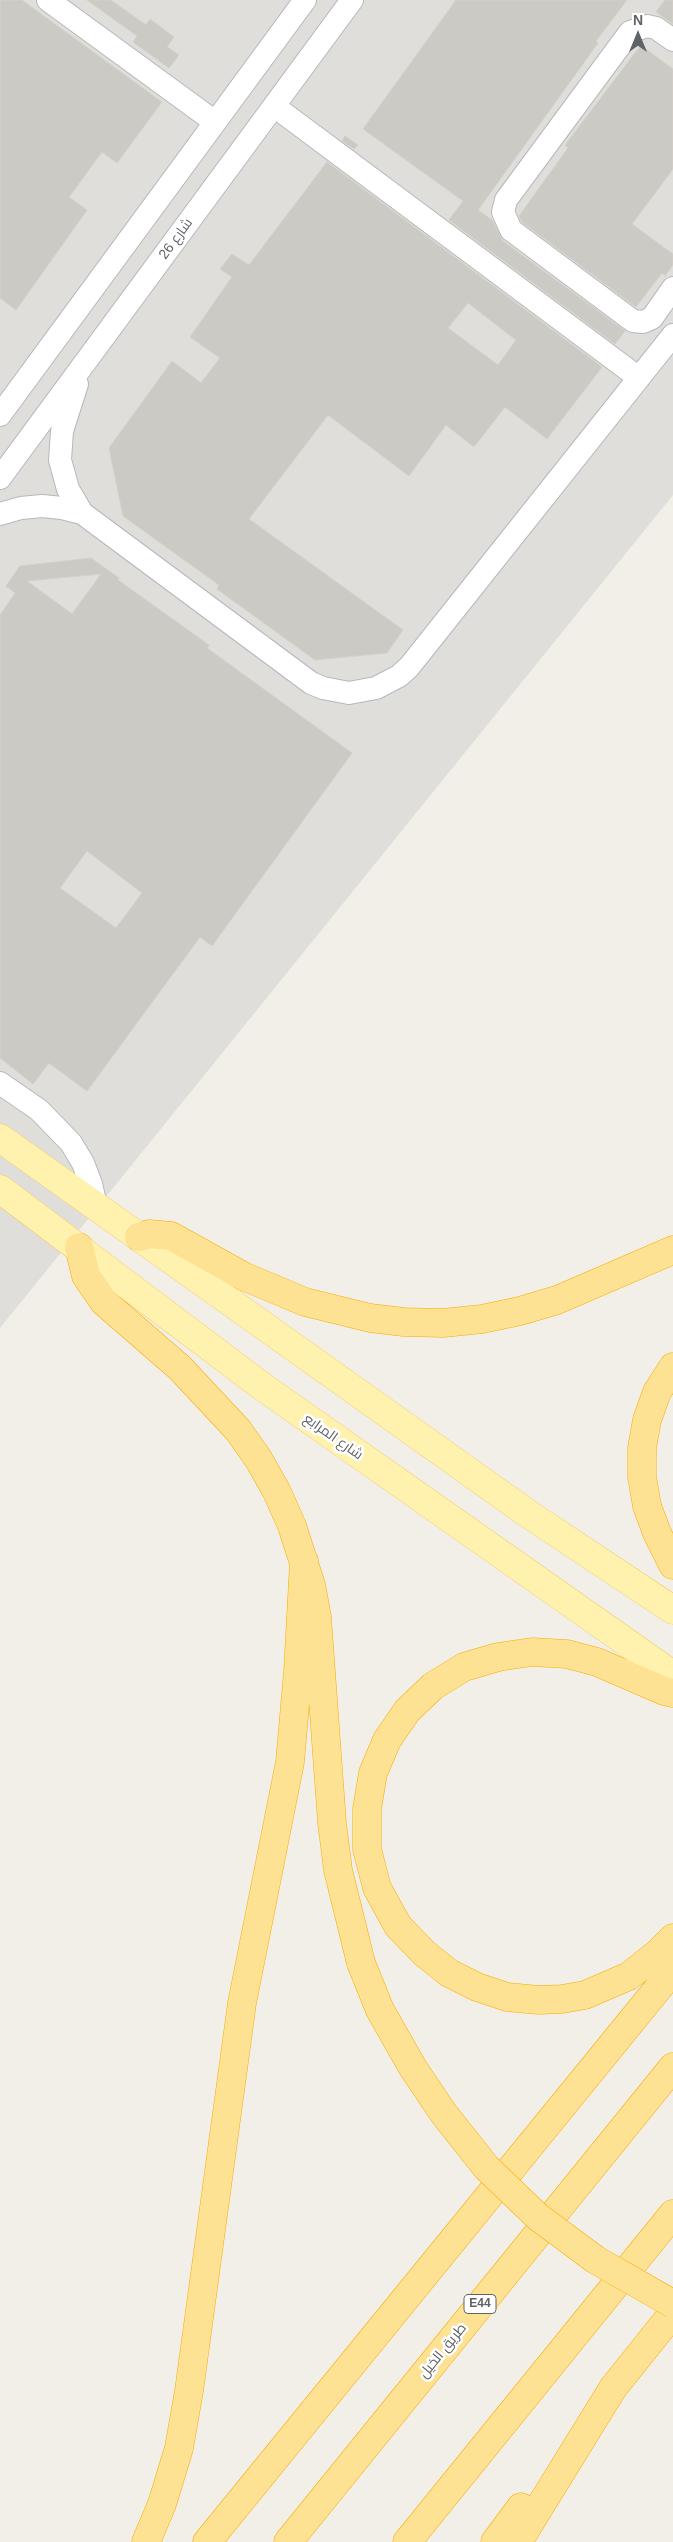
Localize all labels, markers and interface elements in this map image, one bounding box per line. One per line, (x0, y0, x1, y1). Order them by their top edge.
north arrow (613, 10, 663, 60)
text: N (633, 12, 643, 28)
street label: شارع 26 (156, 215, 196, 263)
street label: شارع المرابع (300, 1410, 366, 1464)
road number: E44 (464, 2294, 496, 2314)
street label: طريق الخيل (416, 2320, 470, 2382)

